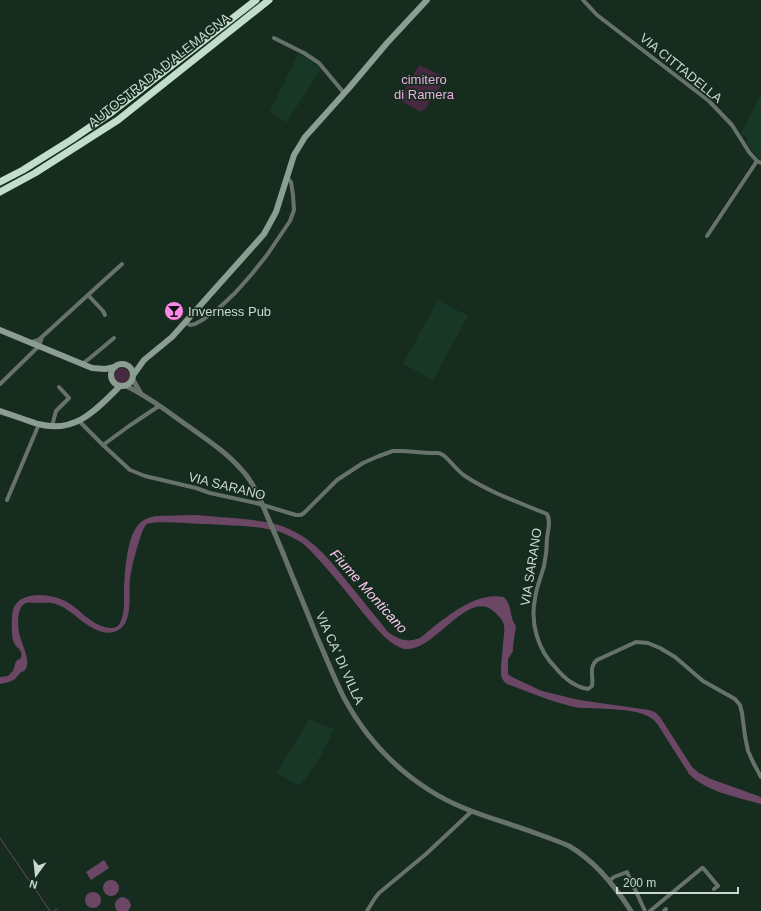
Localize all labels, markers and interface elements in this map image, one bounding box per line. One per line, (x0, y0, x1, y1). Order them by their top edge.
street label: AUTOSTRADA D'ALEMAGNA (85, 10, 233, 130)
street label: VIA CITTADELLA (637, 30, 725, 106)
park label: cimitero di Ramera (394, 72, 455, 102)
bar icon: Inverness Pub (163, 300, 185, 322)
place label: Inverness Pub (188, 304, 271, 319)
street label: VIA SARANO (187, 469, 267, 503)
street label: VIA SARANO (517, 527, 545, 607)
water label: Fiume Monticano (327, 546, 411, 636)
street label: VIA CA' DI VILLA (313, 609, 367, 707)
north arrow (16, 855, 56, 895)
scale bar (617, 869, 738, 895)
text: 200 m (623, 876, 656, 890)
text: N (28, 878, 39, 891)

